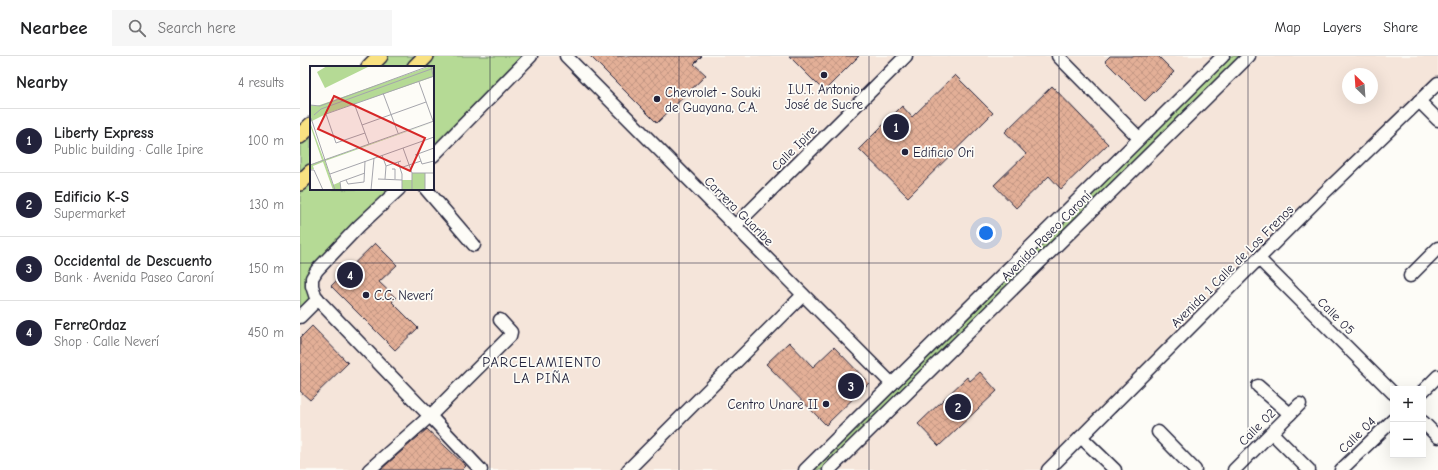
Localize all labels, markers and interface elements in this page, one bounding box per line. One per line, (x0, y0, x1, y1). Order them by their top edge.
search box (112, 10, 392, 46)
text: Nearbee (20, 17, 88, 39)
icon: search (126, 17, 148, 39)
text: Search here (158, 19, 236, 37)
text: Map (1274, 19, 1301, 36)
text: Layers (1323, 19, 1361, 36)
text: Share (1383, 19, 1418, 36)
inset map (310, 66, 434, 190)
north arrow (1342, 68, 1378, 104)
marker: I.U.T. Antonio José de Sucre (819, 70, 829, 80)
text: Nearby (16, 73, 67, 92)
text: 4 results (238, 75, 284, 90)
place label: I.U.T. Antonio José de Sucre (785, 82, 864, 112)
place label: Chevrolet - Souki de Guayana, C.A. (665, 85, 761, 115)
marker: Chevrolet - Souki de Guayana, C.A. (652, 94, 662, 104)
pin: 1 (883, 112, 909, 142)
street label: Calle Ipire (768, 122, 820, 174)
text: Liberty Express (54, 124, 154, 142)
text: 1 (26, 133, 32, 148)
text: 100 m (248, 133, 284, 148)
text: Public building · Calle Ipire (54, 142, 203, 157)
place label: Edificio Ori (913, 145, 974, 160)
marker: Edificio Ori (900, 147, 910, 157)
street label: Carrera Guaribe (701, 173, 777, 249)
street label: Avenida Paseo Caroní (998, 187, 1095, 284)
text: Edificio K-S (54, 188, 129, 206)
text: 2 (26, 197, 32, 212)
text: 130 m (249, 197, 284, 212)
street label: Avenida 1 Calle de Los Frenos (1168, 202, 1296, 330)
text: Supermarket (54, 206, 125, 221)
your location (976, 223, 996, 243)
text: Occidental de Descuento (54, 252, 212, 270)
pin: 4 (337, 260, 363, 290)
text: 3 (26, 261, 32, 276)
text: 150 m (249, 261, 284, 276)
text: Bank · Avenida Paseo Caroní (54, 270, 214, 285)
place label: C.C. Neverí (374, 288, 434, 303)
marker: C.C. Neverí (361, 290, 371, 300)
street label: Calle 05 (1314, 294, 1358, 338)
text: FerreOrdaz (54, 316, 126, 334)
text: 4 (26, 325, 32, 340)
text: 450 m (248, 325, 284, 340)
text: Shop · Calle Neverí (54, 334, 159, 349)
district label: PARCELAMIENTO LA PIÑA (482, 354, 602, 387)
pin: 3 (838, 371, 864, 401)
map controls (1390, 386, 1426, 458)
button: + (1390, 386, 1426, 422)
pin: 2 (945, 392, 971, 422)
place label: Centro Unare II (728, 397, 818, 412)
marker: Centro Unare II (821, 399, 831, 409)
street label: Calle 02 (1235, 405, 1279, 449)
street label: Calle 04 (1335, 414, 1379, 456)
button: − (1390, 422, 1426, 458)

